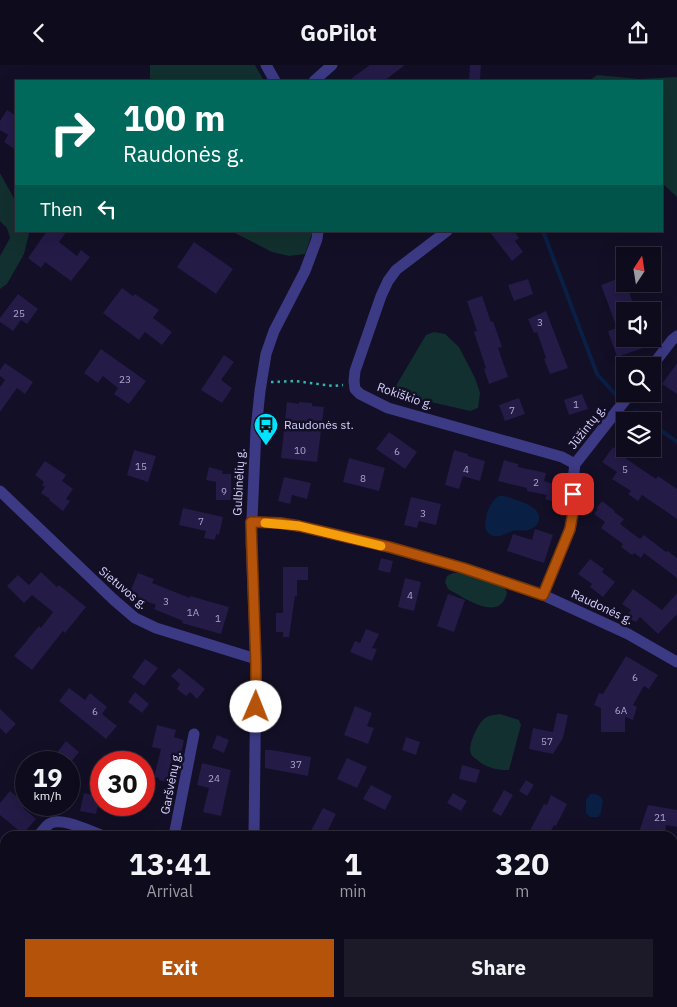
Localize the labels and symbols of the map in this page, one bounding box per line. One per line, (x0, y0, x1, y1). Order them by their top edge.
north arrow (616, 247, 661, 293)
house number: 25 (13, 307, 25, 320)
house number: 3 (537, 316, 543, 329)
house number: 23 (119, 373, 131, 386)
street label: Rokiškio g. (375, 379, 435, 412)
house number: 1 (573, 398, 579, 411)
street label: Jūžintų g. (565, 402, 609, 452)
house number: 7 (509, 404, 515, 417)
bus stop icon: Raudonės st. (253, 412, 279, 446)
place label: Raudonės st. (284, 417, 354, 432)
house number: 10 (294, 444, 306, 457)
house number: 6 (394, 445, 400, 458)
street label: Gulbinėlių g. (229, 448, 248, 516)
house number: 15 (135, 460, 147, 473)
house number: 4 (463, 463, 469, 476)
house number: 5 (622, 463, 628, 476)
house number: 8 (360, 472, 366, 485)
pin (552, 473, 594, 515)
house number: 2 (533, 476, 539, 489)
house number: 9 (221, 485, 227, 498)
house number: 3 (420, 507, 426, 520)
house number: 7 (198, 515, 204, 528)
street label: Sietuvos g. (96, 563, 151, 612)
street label: Raudonės g. (569, 586, 635, 627)
house number: 4 (407, 589, 413, 602)
house number: 3 (163, 595, 169, 608)
house number: 1A (187, 606, 200, 619)
house number: 1 (215, 612, 221, 625)
house number: 6 (632, 671, 638, 684)
position arrow (229, 680, 281, 732)
house number: 6A (615, 704, 628, 717)
house number: 6 (92, 705, 98, 718)
house number: 57 (541, 735, 553, 748)
street label: Garšvėnų g. (157, 750, 184, 815)
speed limit sign: 30 (90, 751, 155, 816)
house number: 37 (290, 758, 302, 771)
house number: 24 (208, 772, 220, 785)
house number: 21 (654, 811, 666, 824)

